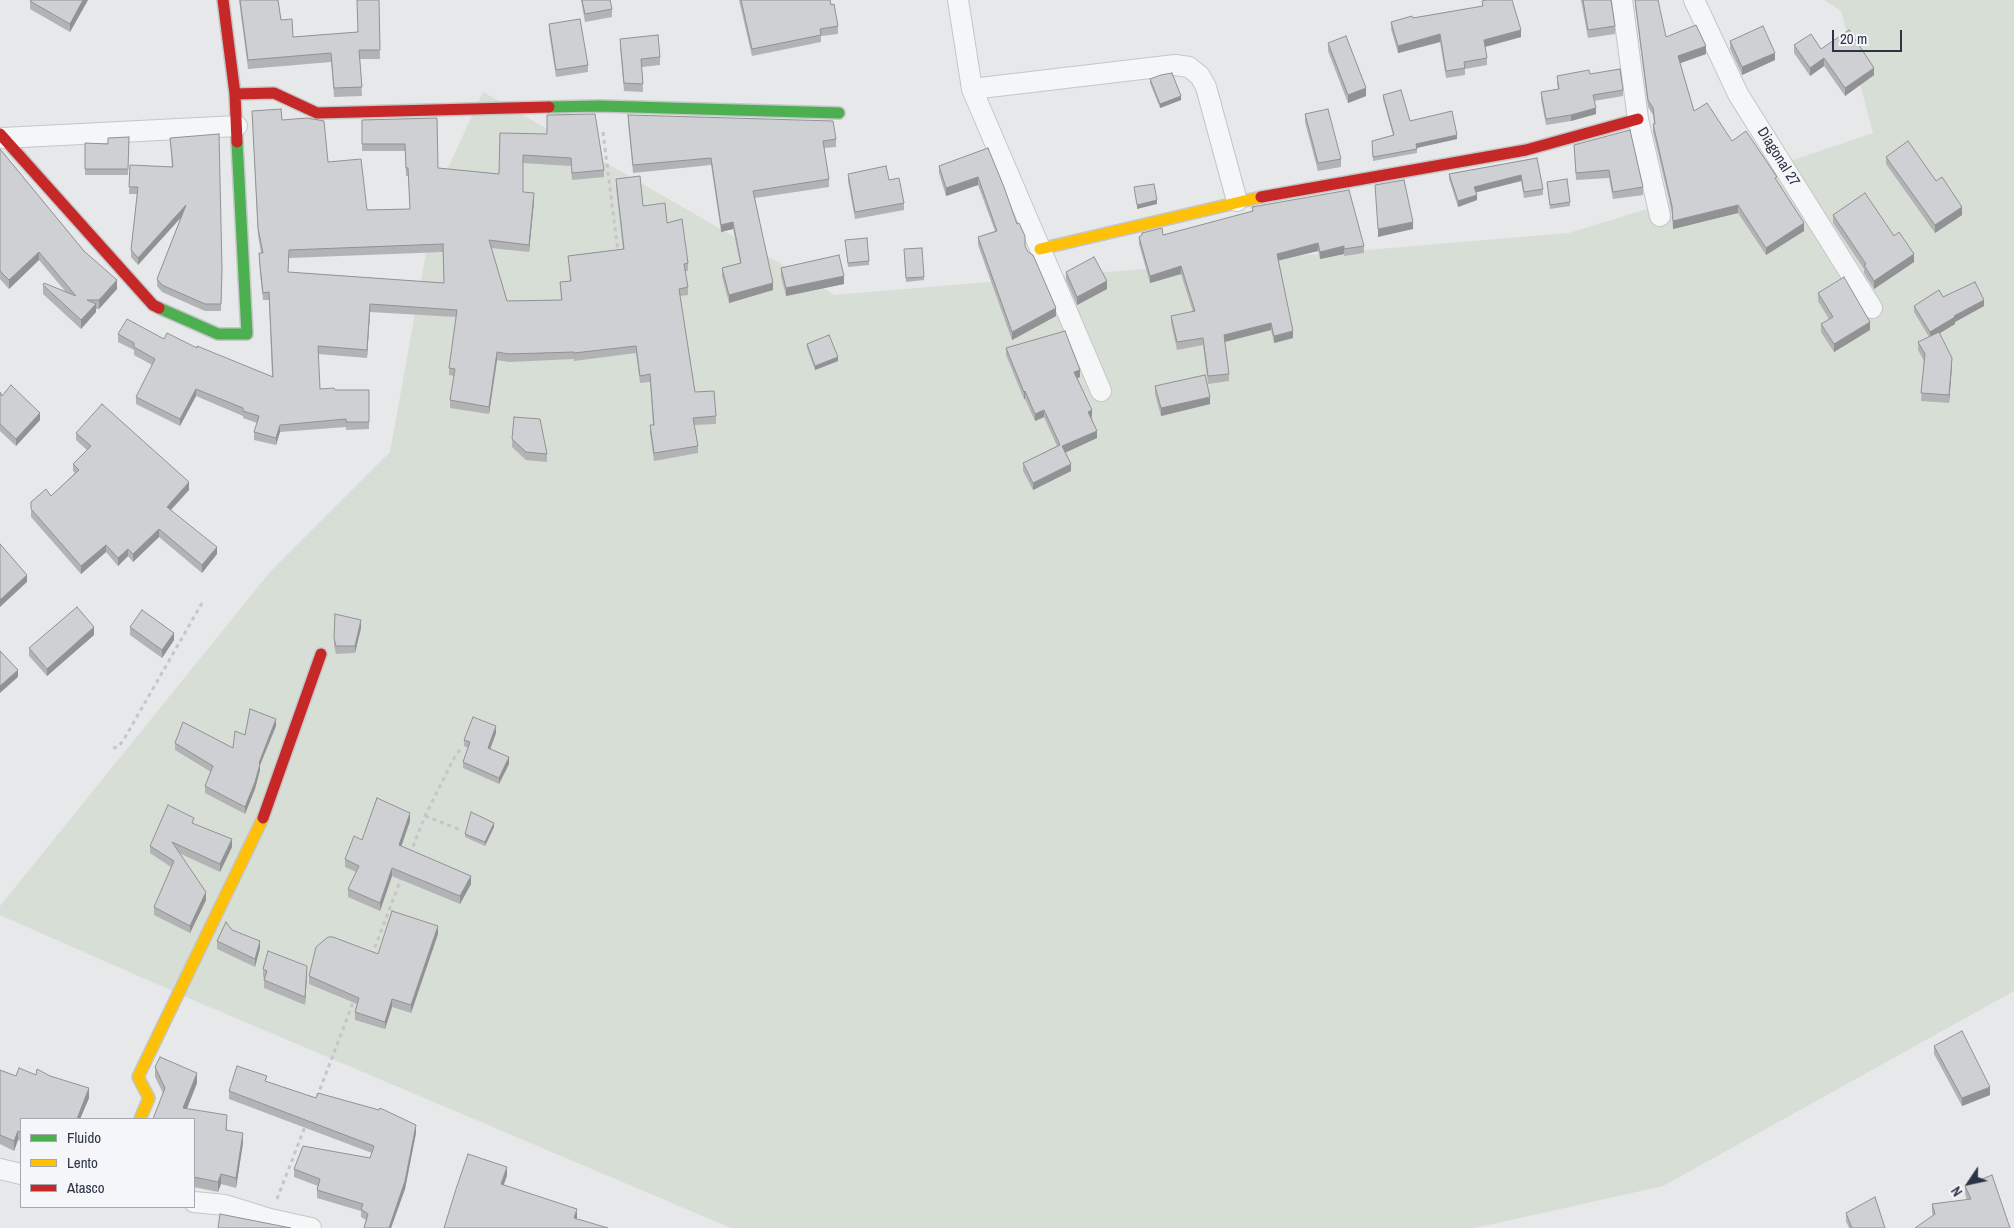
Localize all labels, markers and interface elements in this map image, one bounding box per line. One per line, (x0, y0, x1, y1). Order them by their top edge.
scale bar (1834, 20, 1904, 52)
text: 20 m (1840, 28, 1867, 49)
street label: Diagonal 27 (1753, 124, 1803, 190)
legend (20, 1118, 195, 1208)
text: Fluido (67, 1127, 101, 1148)
text: Lento (67, 1152, 98, 1173)
north arrow (1944, 1158, 1994, 1208)
text: Atasco (67, 1177, 105, 1198)
text: N (1947, 1183, 1966, 1200)

